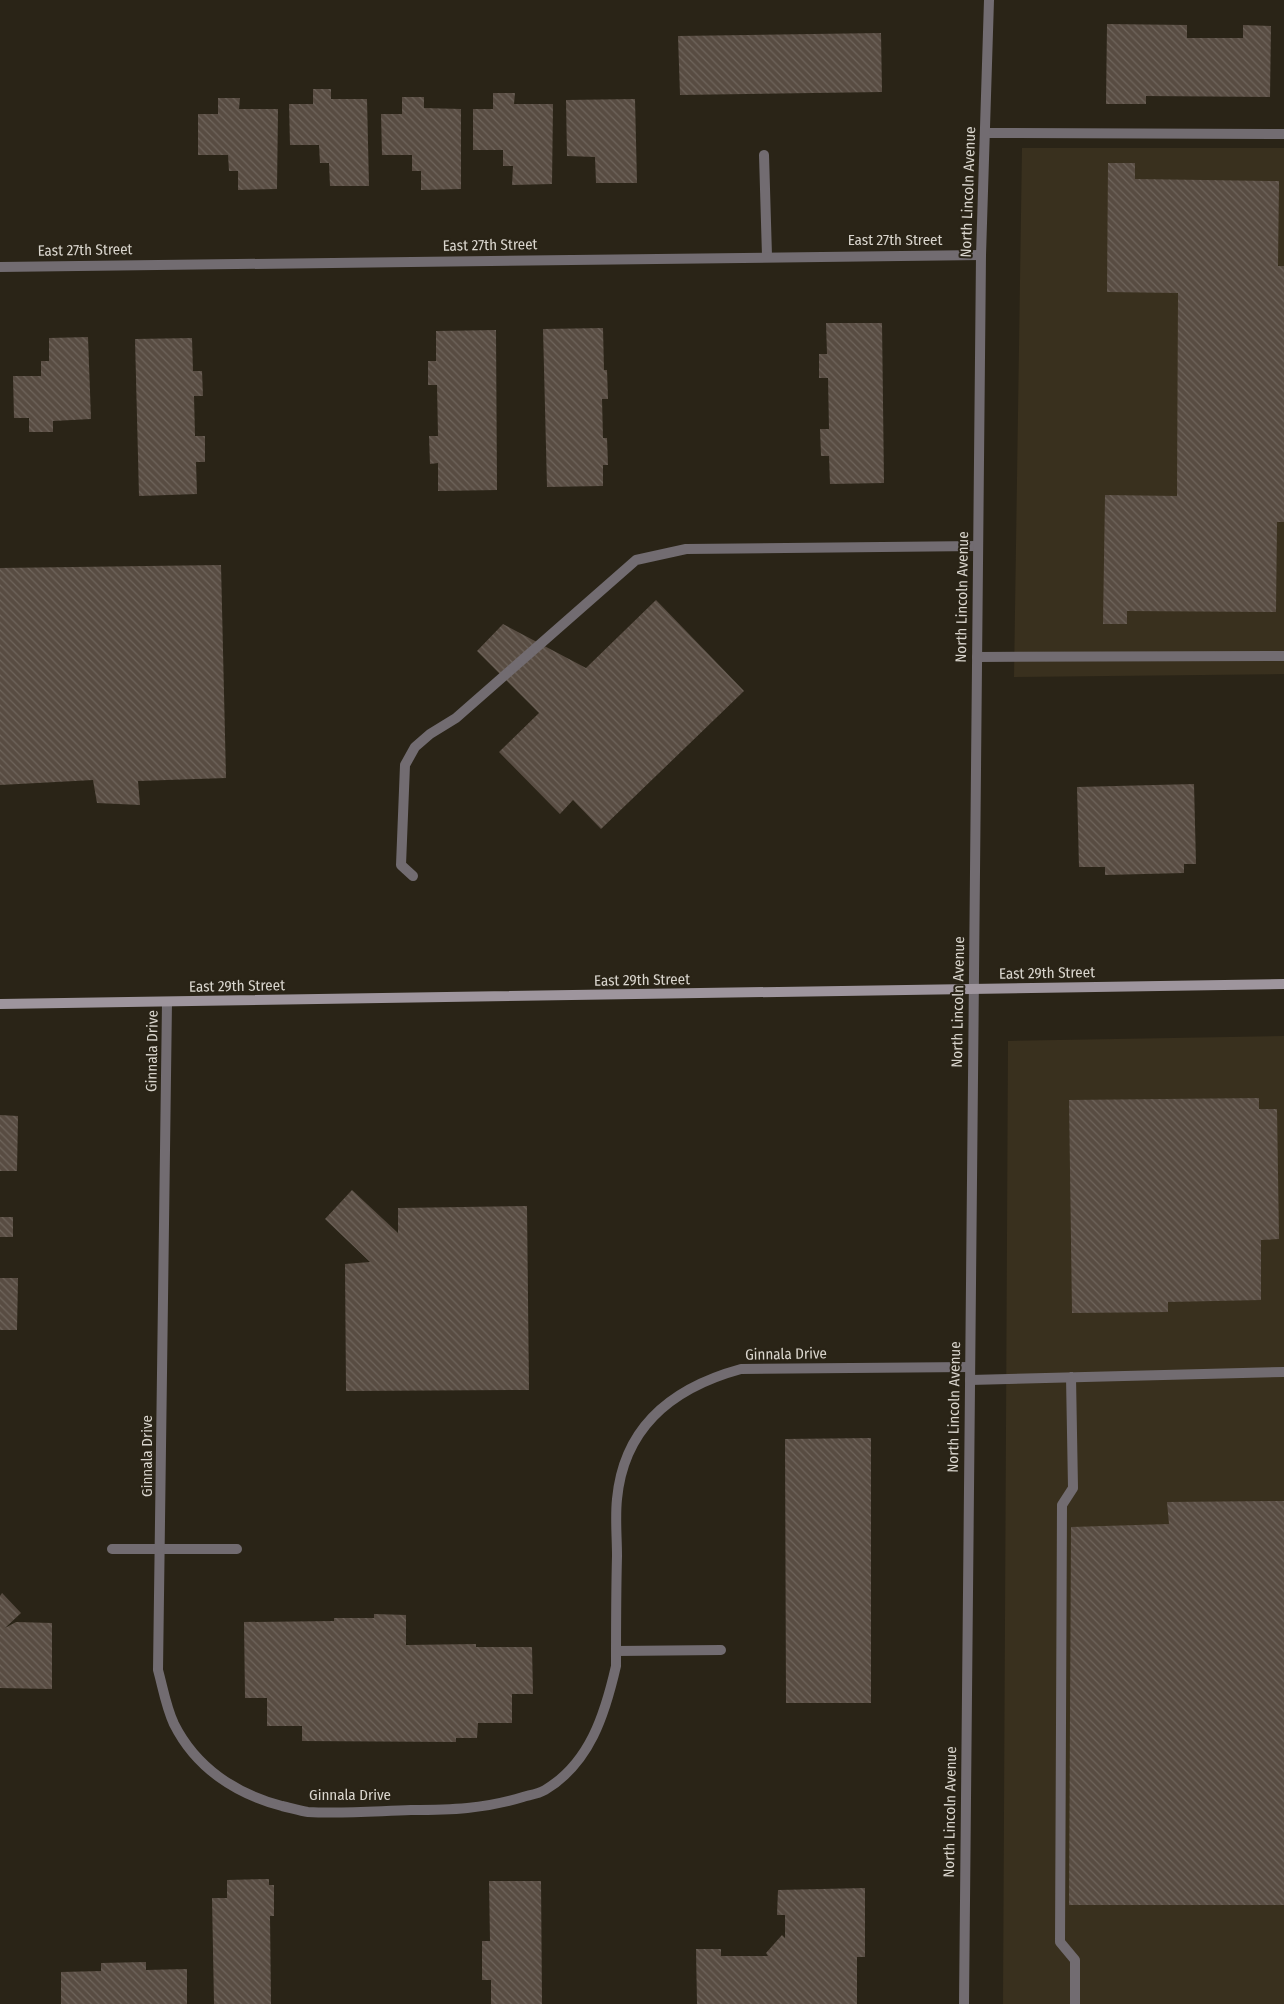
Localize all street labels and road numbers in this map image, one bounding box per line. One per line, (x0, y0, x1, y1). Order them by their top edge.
street label: North Lincoln Avenue (957, 126, 979, 258)
street label: East 27th Street (848, 231, 942, 249)
street label: East 27th Street (442, 235, 538, 255)
street label: East 27th Street (37, 240, 133, 260)
street label: North Lincoln Avenue (952, 531, 972, 663)
street label: North Lincoln Avenue (948, 936, 968, 1068)
street label: East 29th Street (999, 963, 1095, 983)
street label: East 29th Street (594, 970, 690, 990)
street label: East 29th Street (189, 976, 285, 996)
street label: Ginnala Drive (142, 1010, 162, 1092)
street label: North Lincoln Avenue (944, 1341, 964, 1473)
street label: Ginnala Drive (745, 1344, 827, 1364)
street label: Ginnala Drive (138, 1415, 156, 1497)
street label: North Lincoln Avenue (940, 1746, 960, 1878)
street label: Ginnala Drive (309, 1786, 391, 1804)

